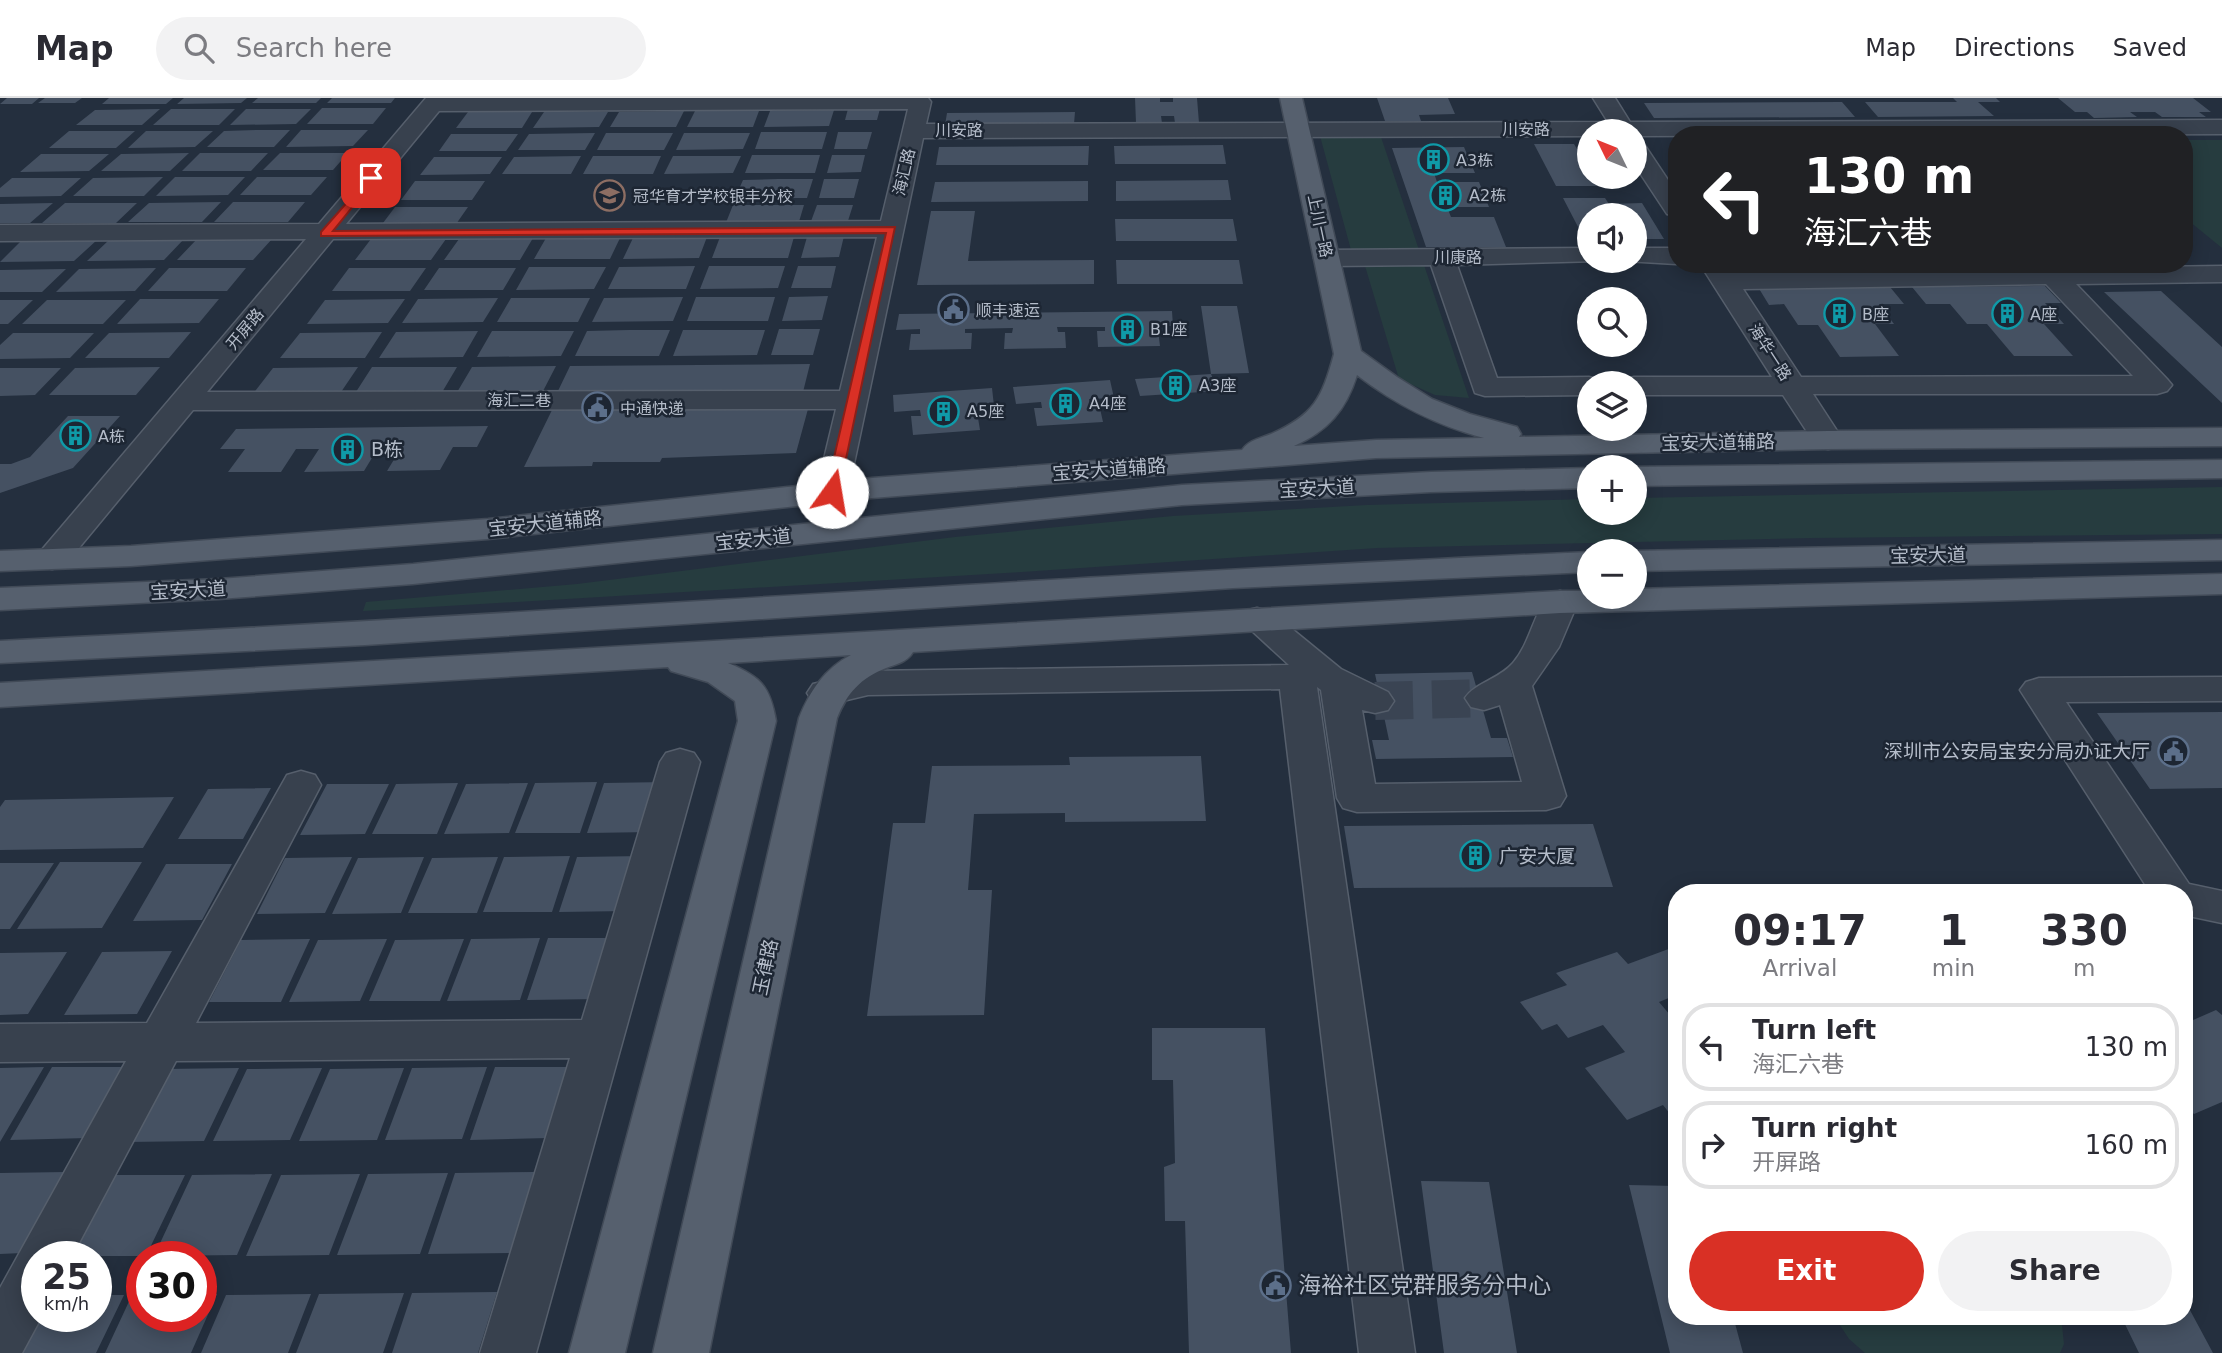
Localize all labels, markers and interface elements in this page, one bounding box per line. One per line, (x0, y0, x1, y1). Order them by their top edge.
search box (156, 17, 646, 80)
text: Map (35, 29, 114, 68)
icon: search (180, 29, 218, 67)
text: Search here (236, 33, 392, 63)
text: Map (1865, 34, 1916, 62)
text: Directions (1954, 34, 2075, 62)
text: Saved (2113, 34, 2187, 62)
north arrow (1577, 119, 1647, 189)
map controls (1577, 119, 1647, 609)
street label: 川安路 (1502, 120, 1550, 139)
street label: 川安路 (935, 121, 983, 140)
building icon: A3栋 (1416, 143, 1450, 177)
street label: 海汇路 (889, 146, 919, 198)
pin (341, 148, 401, 208)
text: 130 m (1804, 148, 1974, 205)
place label: A3栋 (1456, 151, 1493, 170)
icon: left (1689, 154, 1780, 245)
icon: arrive (352, 159, 390, 197)
building icon: A2栋 (1429, 178, 1463, 212)
school or university icon: 冠华育才学校银丰分校 (593, 179, 627, 213)
place label: A2栋 (1469, 186, 1506, 205)
place label: 冠华育才学校银丰分校 (633, 187, 793, 206)
street label: 上川一路 (1304, 193, 1336, 259)
button: sound (1577, 203, 1647, 273)
text: 海汇六巷 (1804, 214, 1932, 252)
street label: 川康路 (1434, 248, 1482, 267)
button: search (1577, 287, 1647, 357)
public building icon: 顺丰速运 (936, 293, 970, 327)
building icon: B座 (1822, 297, 1856, 331)
building icon: A座 (1990, 297, 2024, 331)
place label: 顺丰速运 (976, 301, 1040, 320)
street label: 开屏路 (222, 305, 268, 353)
place label: B座 (1862, 305, 1889, 324)
place label: A座 (2030, 305, 2057, 324)
building icon: B1座 (1110, 312, 1144, 346)
place label: B1座 (1150, 320, 1187, 339)
street label: 海华一路 (1745, 320, 1795, 384)
building icon: A3座 (1159, 368, 1193, 402)
button: layers (1577, 371, 1647, 441)
place label: A3座 (1199, 376, 1236, 395)
building icon: A4座 (1049, 386, 1083, 420)
street label: 海汇二巷 (487, 391, 551, 410)
public building icon: 中通快递 (580, 391, 614, 425)
building icon: A5座 (927, 394, 961, 428)
place label: A4座 (1089, 394, 1126, 413)
place label: 中通快递 (620, 399, 684, 418)
place label: A5座 (967, 402, 1004, 421)
building icon: A栋 (58, 419, 92, 453)
place label: A栋 (98, 427, 125, 446)
street label: 宝安大道辅路 (1661, 430, 1775, 454)
building icon: B栋 (331, 432, 365, 466)
place label: B栋 (371, 438, 403, 460)
street label: 宝安大道辅路 (1051, 454, 1167, 484)
position arrow (795, 455, 869, 529)
button: + (1577, 455, 1647, 525)
street label: 宝安大道 (1278, 475, 1356, 501)
street label: 宝安大道辅路 (487, 506, 603, 540)
street label: 宝安大道 (714, 524, 792, 554)
button: − (1577, 539, 1647, 609)
street label: 宝安大道 (1890, 543, 1966, 567)
street label: 宝安大道 (149, 577, 227, 603)
public building icon: 深圳市公安局宝安分局办证大厅 (2156, 734, 2190, 768)
place label: 深圳市公安局宝安分局办证大厅 (1884, 740, 2150, 762)
building icon: 广安大厦 (1459, 839, 1493, 873)
place label: 广安大厦 (1499, 845, 1575, 867)
text: 09:17 (1733, 906, 1867, 955)
text: 1 (1939, 906, 1968, 955)
text: 330 (2040, 906, 2128, 955)
street label: 玉律路 (748, 937, 782, 997)
text: Arrival (1763, 955, 1837, 981)
text: min (1932, 955, 1975, 981)
text: m (2073, 955, 2095, 981)
text: Turn left (1752, 1015, 1876, 1045)
icon: left (1693, 1028, 1731, 1066)
text: 130 m (2085, 1032, 2168, 1062)
text: 海汇六巷 (1752, 1051, 1844, 1077)
text: Turn right (1752, 1113, 1897, 1143)
icon: right (1693, 1126, 1731, 1164)
text: 160 m (2085, 1130, 2168, 1160)
text: 开屏路 (1752, 1149, 1821, 1175)
button: Exit (1689, 1231, 1924, 1311)
button: Share (1938, 1231, 2172, 1311)
speed limit sign: 30 (126, 1241, 217, 1332)
text: 25 (42, 1257, 91, 1297)
public building icon: 海裕社区党群服务分中心 (1258, 1268, 1292, 1302)
place label: 海裕社区党群服务分中心 (1298, 1272, 1551, 1298)
text: km/h (44, 1293, 89, 1314)

